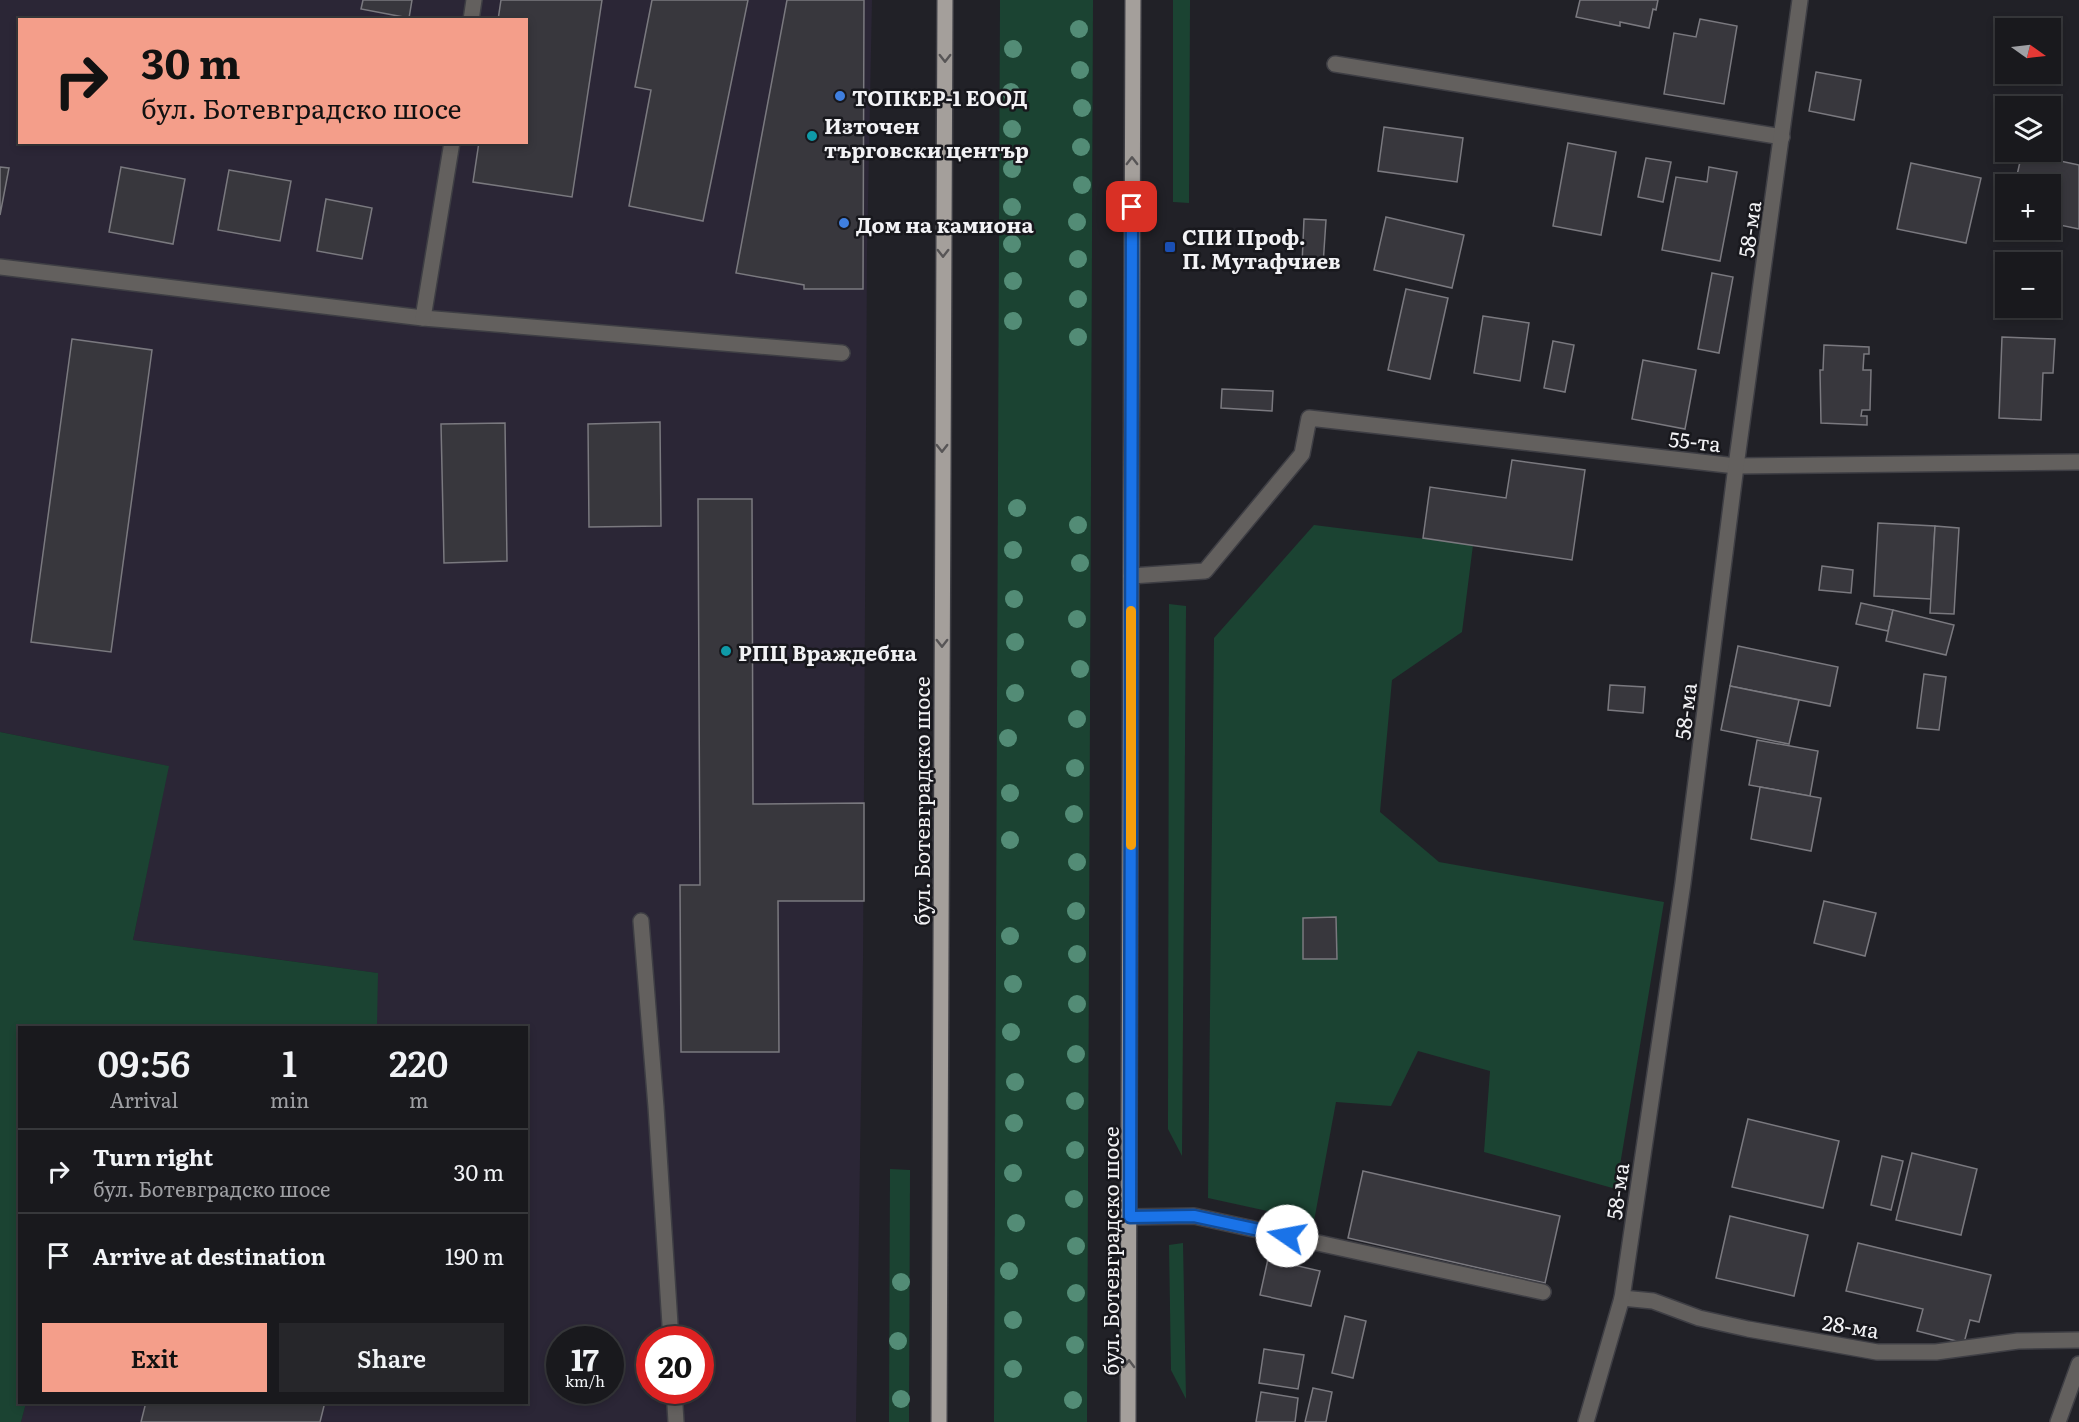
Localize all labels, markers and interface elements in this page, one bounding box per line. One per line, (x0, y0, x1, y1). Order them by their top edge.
north arrow (1995, 18, 2061, 84)
map controls (1995, 18, 2061, 318)
text: 30 m (141, 30, 241, 92)
icon: right (42, 42, 120, 120)
one-way arrow (938, 54, 951, 63)
place label: ТОПКЕР-1 ЕООД (852, 81, 1028, 112)
text: бул. Ботевградско шосе (141, 87, 462, 127)
marker: ТОПКЕР-1 ЕООД (833, 89, 847, 103)
button: layers (1995, 96, 2061, 162)
place label: Източен търговски център (824, 109, 1029, 164)
marker: Източен търговски център (805, 129, 819, 143)
one-way arrow (1126, 156, 1138, 165)
button: + (1995, 174, 2061, 240)
pin (1106, 181, 1157, 232)
icon: arrive (1115, 190, 1148, 223)
street label: 58-ма (1729, 198, 1767, 259)
place label: Дом на камиона (856, 208, 1034, 239)
marker: Дом на камиона (837, 216, 851, 230)
place label: СПИ Проф. П. Мутафчиев (1182, 220, 1341, 275)
marker: СПИ Проф. П. Мутафчиев (1163, 240, 1177, 254)
one-way arrow (937, 249, 949, 258)
button: − (1995, 252, 2061, 318)
street label: 55-та (1667, 422, 1723, 458)
one-way arrow (936, 444, 948, 453)
place label: РПЦ Враждебна (738, 636, 918, 667)
one-way arrow (936, 639, 948, 648)
marker: РПЦ Враждебна (719, 644, 733, 658)
street label: бул. Ботевградско шосе (905, 676, 936, 926)
street label: 58-ма (1665, 680, 1703, 741)
text: 09:56 (98, 1035, 190, 1088)
text: 1 (282, 1035, 297, 1088)
text: 220 (389, 1035, 448, 1088)
text: Arrival (110, 1084, 178, 1114)
text: min (270, 1084, 309, 1114)
text: m (409, 1084, 428, 1114)
street label: бул. Ботевградско шосе (1094, 1126, 1125, 1376)
text: Turn right (93, 1140, 213, 1173)
icon: right (42, 1155, 75, 1188)
text: 30 m (454, 1155, 504, 1188)
street label: 58-ма (1597, 1160, 1635, 1221)
text: бул. Ботевградско шосе (93, 1173, 330, 1203)
position arrow (1255, 1204, 1319, 1268)
icon: arrive (42, 1239, 75, 1272)
text: Arrive at destination (93, 1239, 326, 1272)
text: 190 m (445, 1239, 504, 1272)
street label: 28-ма (1820, 1305, 1882, 1345)
button: Exit (42, 1323, 267, 1392)
button: Share (279, 1323, 504, 1392)
speed limit sign: 20 (636, 1326, 714, 1404)
text: 17 (571, 1336, 599, 1380)
one-way arrow (1123, 1359, 1135, 1368)
text: km/h (565, 1369, 605, 1392)

